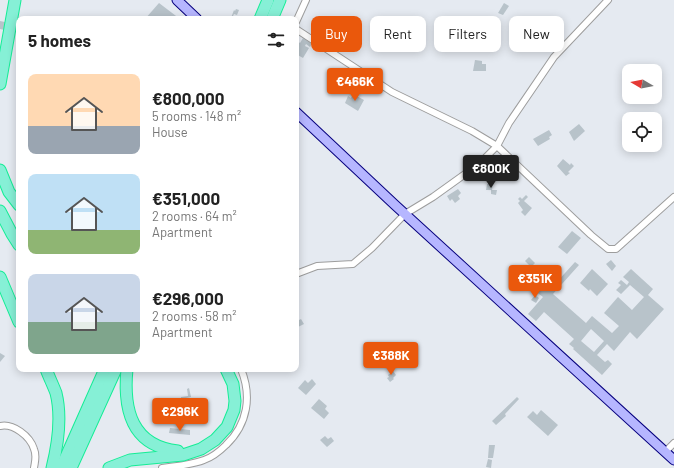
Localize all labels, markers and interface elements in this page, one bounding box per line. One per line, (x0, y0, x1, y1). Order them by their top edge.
chip: Buy (311, 16, 362, 52)
chip: Rent (370, 16, 426, 52)
chip: Filters (434, 16, 501, 52)
chip: New (509, 16, 564, 52)
icon: filters (265, 29, 287, 51)
text: 5 homes (28, 30, 91, 50)
north arrow (622, 64, 662, 104)
map controls (622, 64, 662, 152)
pin: €466K (327, 68, 383, 102)
text: €466K (336, 73, 374, 89)
text: €800,000 (152, 88, 225, 108)
icon: home (60, 90, 108, 138)
text: 5 rooms · 148 m² (152, 108, 241, 124)
button: locate (622, 112, 662, 152)
text: House (152, 124, 188, 140)
pin: €800K (463, 155, 519, 189)
text: €800K (472, 160, 510, 176)
text: €351,000 (152, 188, 220, 208)
icon: home (60, 190, 108, 238)
text: 2 rooms · 64 m² (152, 208, 237, 224)
text: Apartment (152, 224, 213, 240)
pin: €351K (507, 265, 563, 299)
text: €351K (518, 270, 552, 286)
text: €296,000 (152, 288, 224, 308)
icon: home (60, 290, 108, 338)
text: 2 rooms · 58 m² (152, 308, 236, 324)
text: Apartment (152, 324, 213, 340)
pin: €388K (363, 342, 419, 376)
text: €388K (372, 347, 410, 363)
pin: €296K (152, 398, 208, 432)
text: €296K (161, 403, 199, 419)

